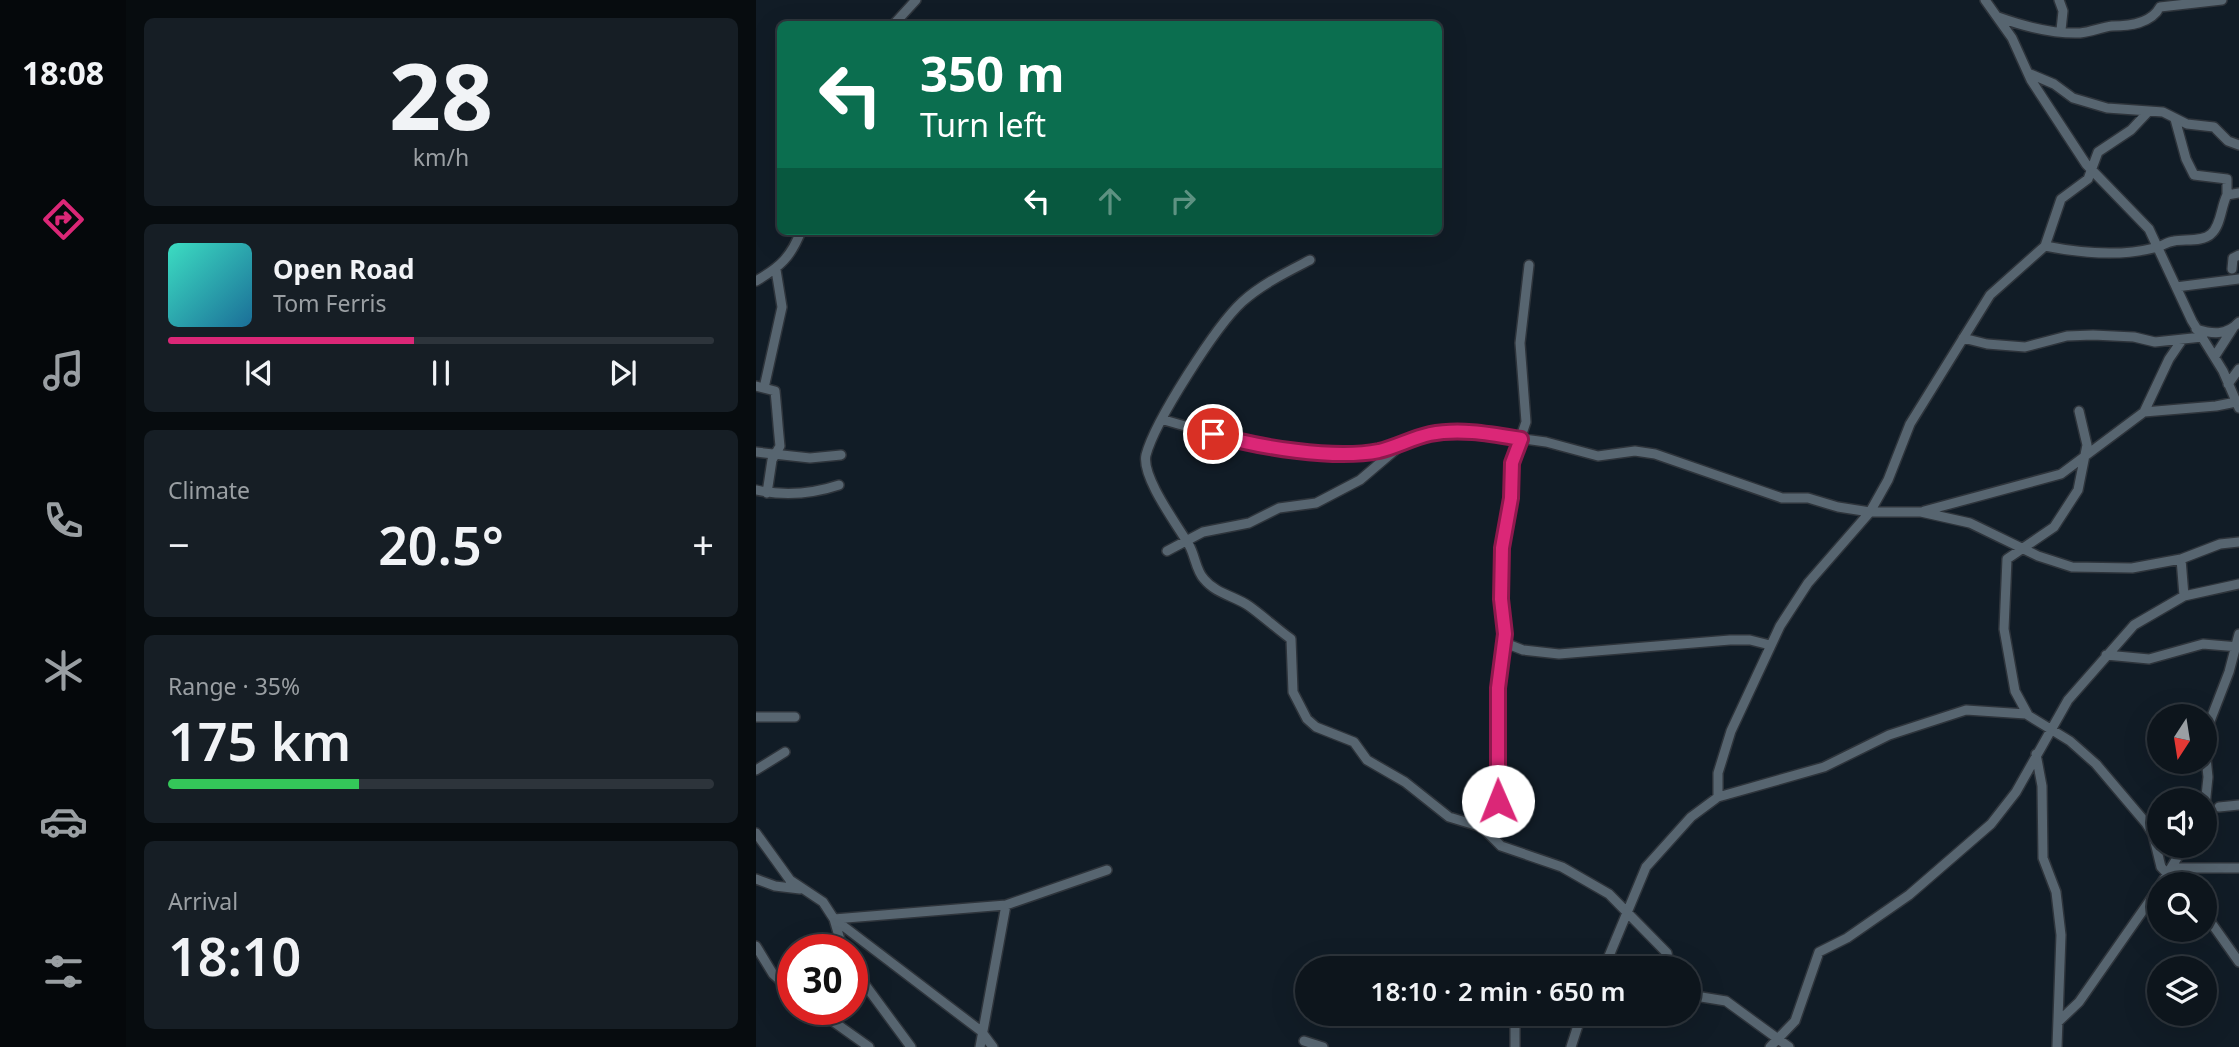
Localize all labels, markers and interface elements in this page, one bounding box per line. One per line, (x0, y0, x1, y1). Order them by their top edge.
text: 28 (389, 33, 493, 157)
text: 350 m (920, 40, 1065, 106)
icon: left (805, 49, 896, 140)
text: 18:08 (22, 51, 104, 94)
text: Turn left (920, 103, 1046, 146)
text: km/h (413, 141, 469, 173)
icon: left (1018, 182, 1056, 220)
icon: ahead (1091, 182, 1129, 220)
icon: right (1164, 182, 1202, 220)
icon: directions (39, 195, 88, 244)
text: Open Road (273, 251, 415, 287)
text: Tom Ferris (273, 287, 386, 319)
icon: music (39, 346, 88, 395)
icon: previous (240, 354, 278, 392)
icon: pause (422, 354, 460, 392)
icon: next (604, 354, 642, 392)
pin (1183, 404, 1243, 464)
icon: arrive (1194, 415, 1232, 453)
text: Climate (168, 474, 250, 506)
icon: phone (39, 496, 88, 545)
text: 20.5° (378, 509, 504, 580)
text: − (168, 518, 190, 570)
text: + (692, 518, 714, 570)
icon: climate (39, 646, 88, 695)
text: Range · 35% (168, 670, 300, 702)
north arrow (2147, 704, 2217, 774)
map controls (2147, 704, 2217, 1026)
text: 175 km (168, 705, 351, 776)
position arrow (1461, 764, 1535, 838)
button: sound (2147, 788, 2217, 858)
icon: car (39, 797, 88, 846)
button: search (2147, 872, 2217, 942)
text: Arrival (168, 885, 238, 917)
text: 18:10 (168, 920, 301, 991)
speed limit sign: 30 (777, 934, 868, 1025)
icon: filters (39, 947, 88, 996)
button: layers (2147, 956, 2217, 1026)
text: 18:10 · 2 min · 650 m (1371, 973, 1625, 1009)

